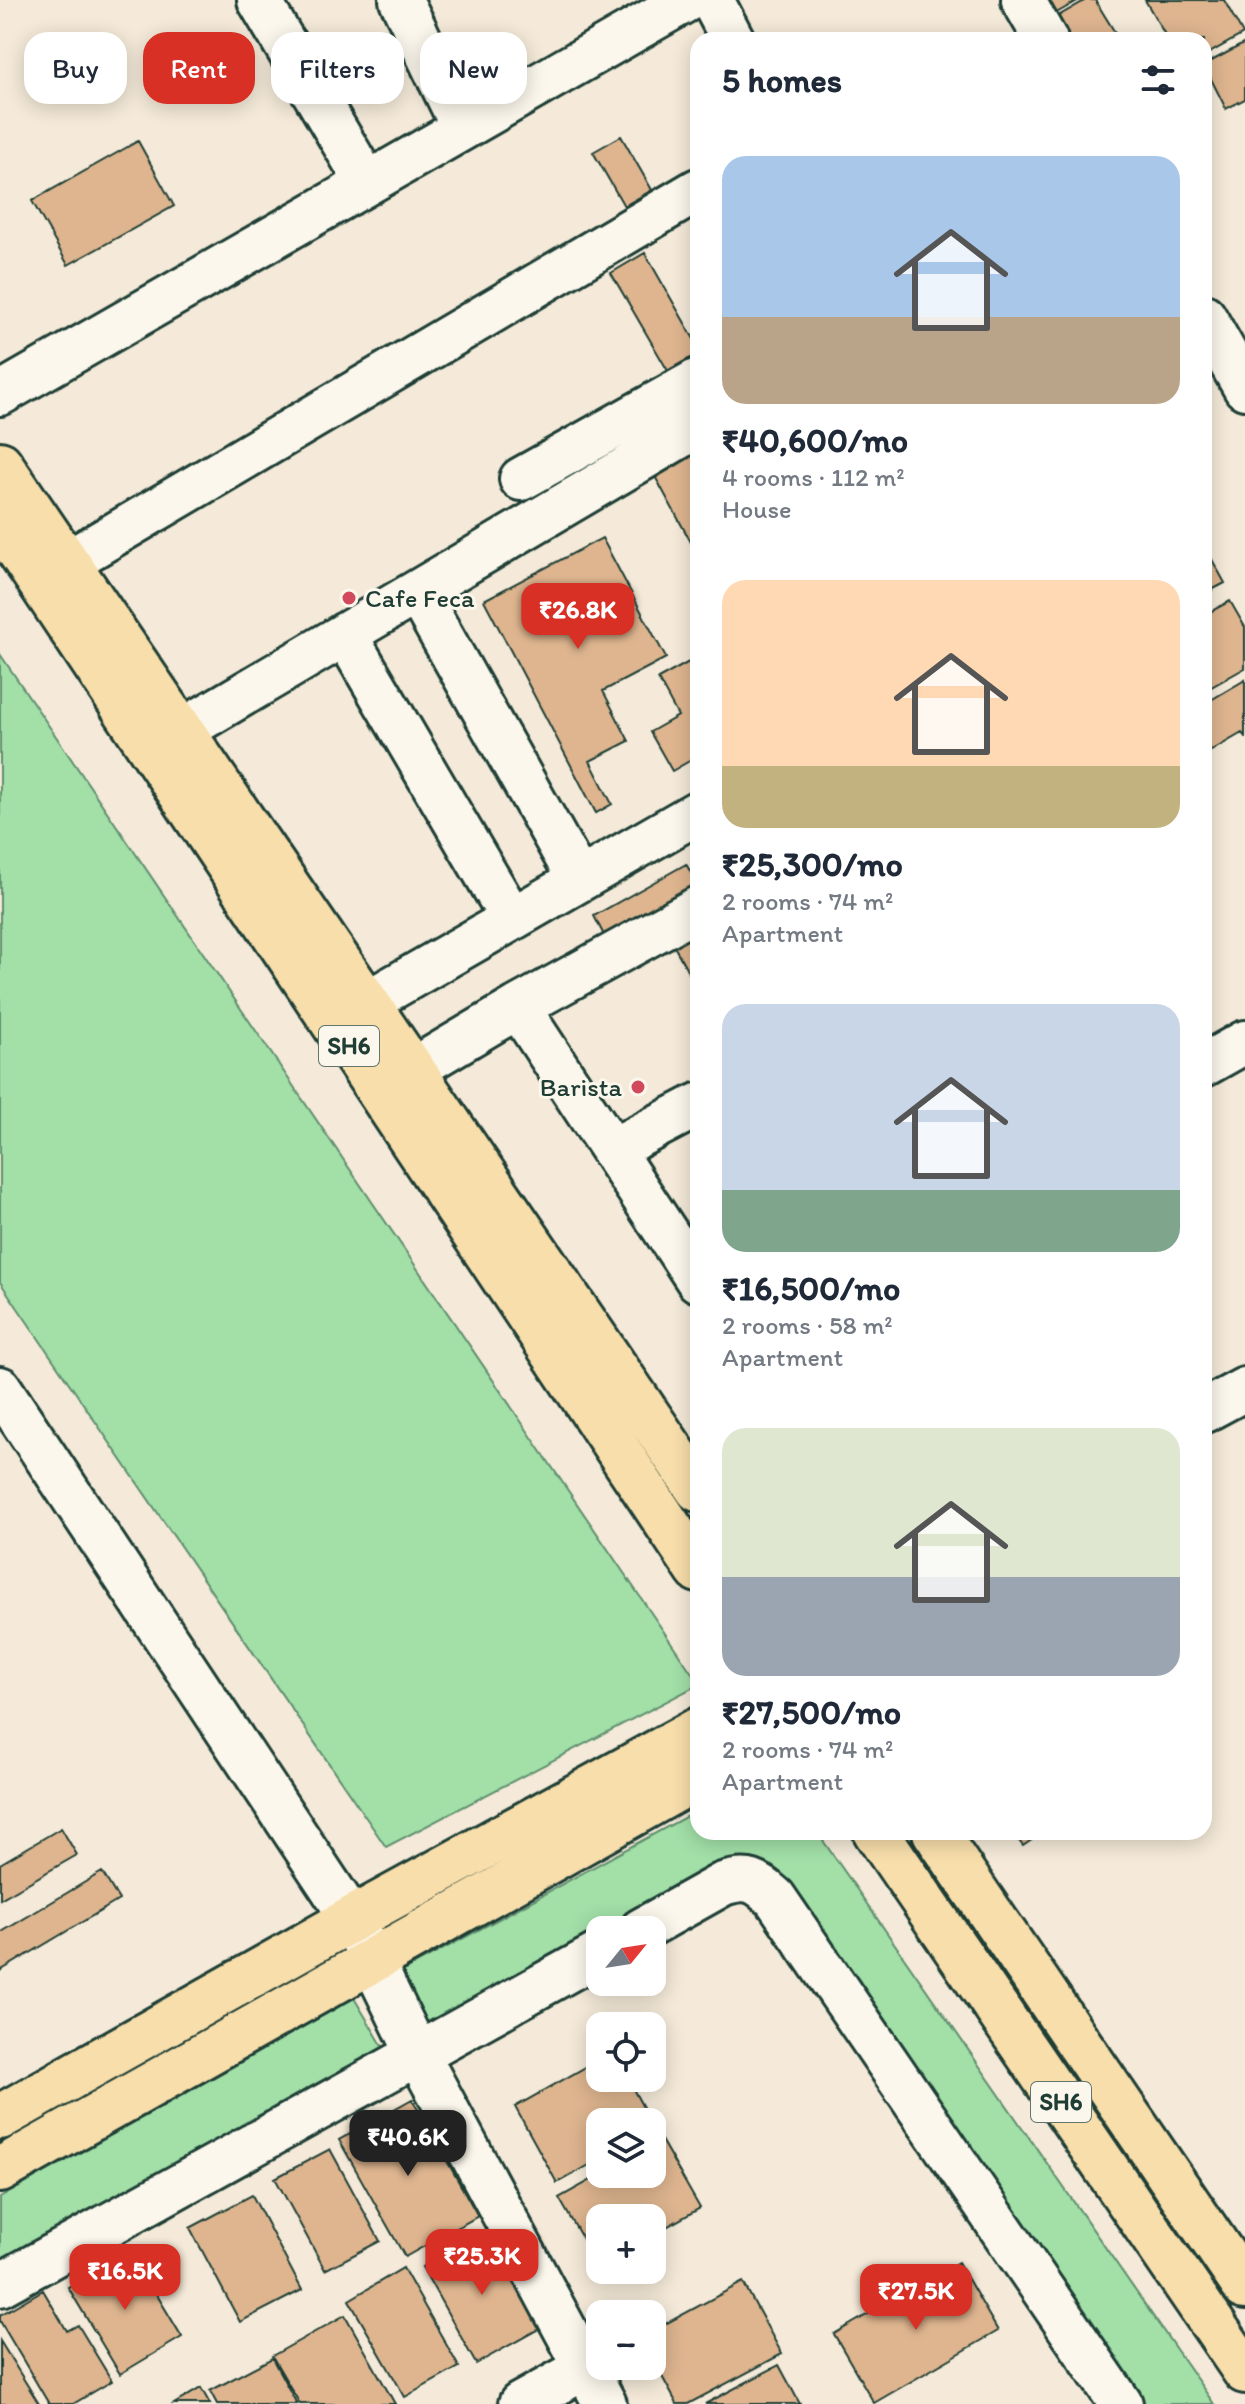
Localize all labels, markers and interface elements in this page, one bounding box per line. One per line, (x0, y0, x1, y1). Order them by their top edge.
chip: Buy (24, 32, 127, 104)
chip: Rent (143, 32, 255, 104)
chip: Filters (271, 32, 404, 104)
chip: New (420, 32, 527, 104)
icon: filters (1136, 58, 1180, 102)
text: 5 homes (722, 60, 842, 101)
icon: home (879, 208, 1023, 352)
text: ₹40,600/mo (722, 420, 908, 461)
text: 4 rooms · 112 m² (722, 461, 905, 493)
text: House (722, 493, 792, 525)
place label: Cafe Feca (365, 582, 475, 614)
pin: ₹26.8K (513, 583, 643, 651)
marker: Cafe Feca (340, 589, 358, 607)
text: ₹26.8K (539, 593, 617, 625)
icon: home (879, 632, 1023, 776)
text: ₹25,300/mo (722, 844, 903, 885)
text: 2 rooms · 74 m² (722, 885, 893, 917)
text: Apartment (722, 917, 843, 949)
road number: SH6 (319, 1026, 379, 1066)
icon: home (879, 1056, 1023, 1200)
place label: Barista (540, 1071, 622, 1103)
marker: Barista (629, 1078, 647, 1096)
text: ₹16,500/mo (722, 1268, 900, 1309)
text: 2 rooms · 58 m² (722, 1309, 893, 1341)
text: Apartment (722, 1341, 843, 1373)
icon: home (879, 1480, 1023, 1624)
text: ₹27,500/mo (722, 1692, 901, 1733)
text: 2 rooms · 74 m² (722, 1733, 893, 1765)
text: Apartment (722, 1765, 843, 1797)
north arrow (586, 1916, 666, 1996)
map controls (586, 1916, 666, 2380)
button: locate (586, 2012, 666, 2092)
road number: SH6 (1031, 2082, 1091, 2122)
button: layers (586, 2108, 666, 2188)
pin: ₹40.6K (343, 2110, 473, 2178)
text: ₹40.6K (367, 2120, 449, 2152)
button: + (586, 2204, 666, 2284)
pin: ₹25.3K (417, 2229, 547, 2297)
text: ₹25.3K (443, 2239, 521, 2271)
pin: ₹16.5K (60, 2244, 190, 2312)
text: ₹16.5K (87, 2254, 163, 2286)
pin: ₹27.5K (851, 2264, 981, 2332)
text: ₹27.5K (878, 2274, 954, 2306)
button: − (586, 2300, 666, 2380)

